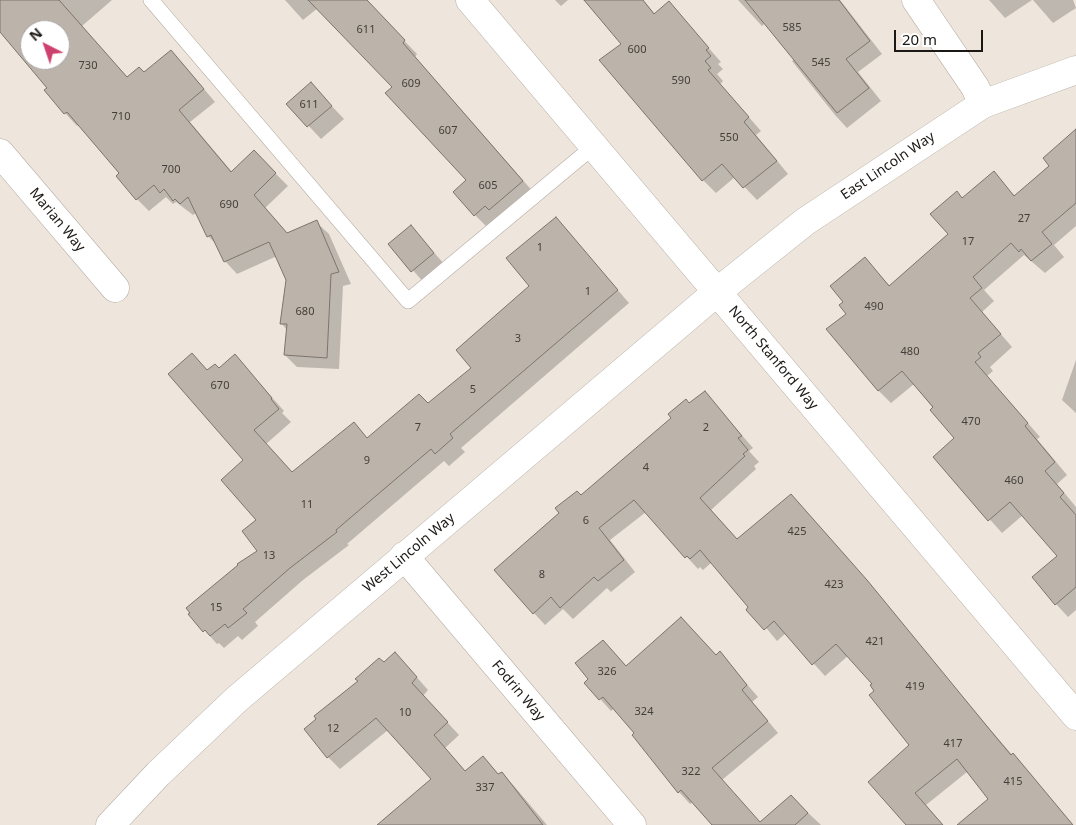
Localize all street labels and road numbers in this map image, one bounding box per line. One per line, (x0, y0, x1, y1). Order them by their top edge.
street label: East Lincoln Way (838, 128, 938, 204)
street label: Marian Way (26, 185, 88, 255)
street label: North Stanford Way (725, 303, 821, 413)
street label: West Lincoln Way (360, 510, 458, 596)
street label: Fodrin Way (488, 657, 548, 725)

